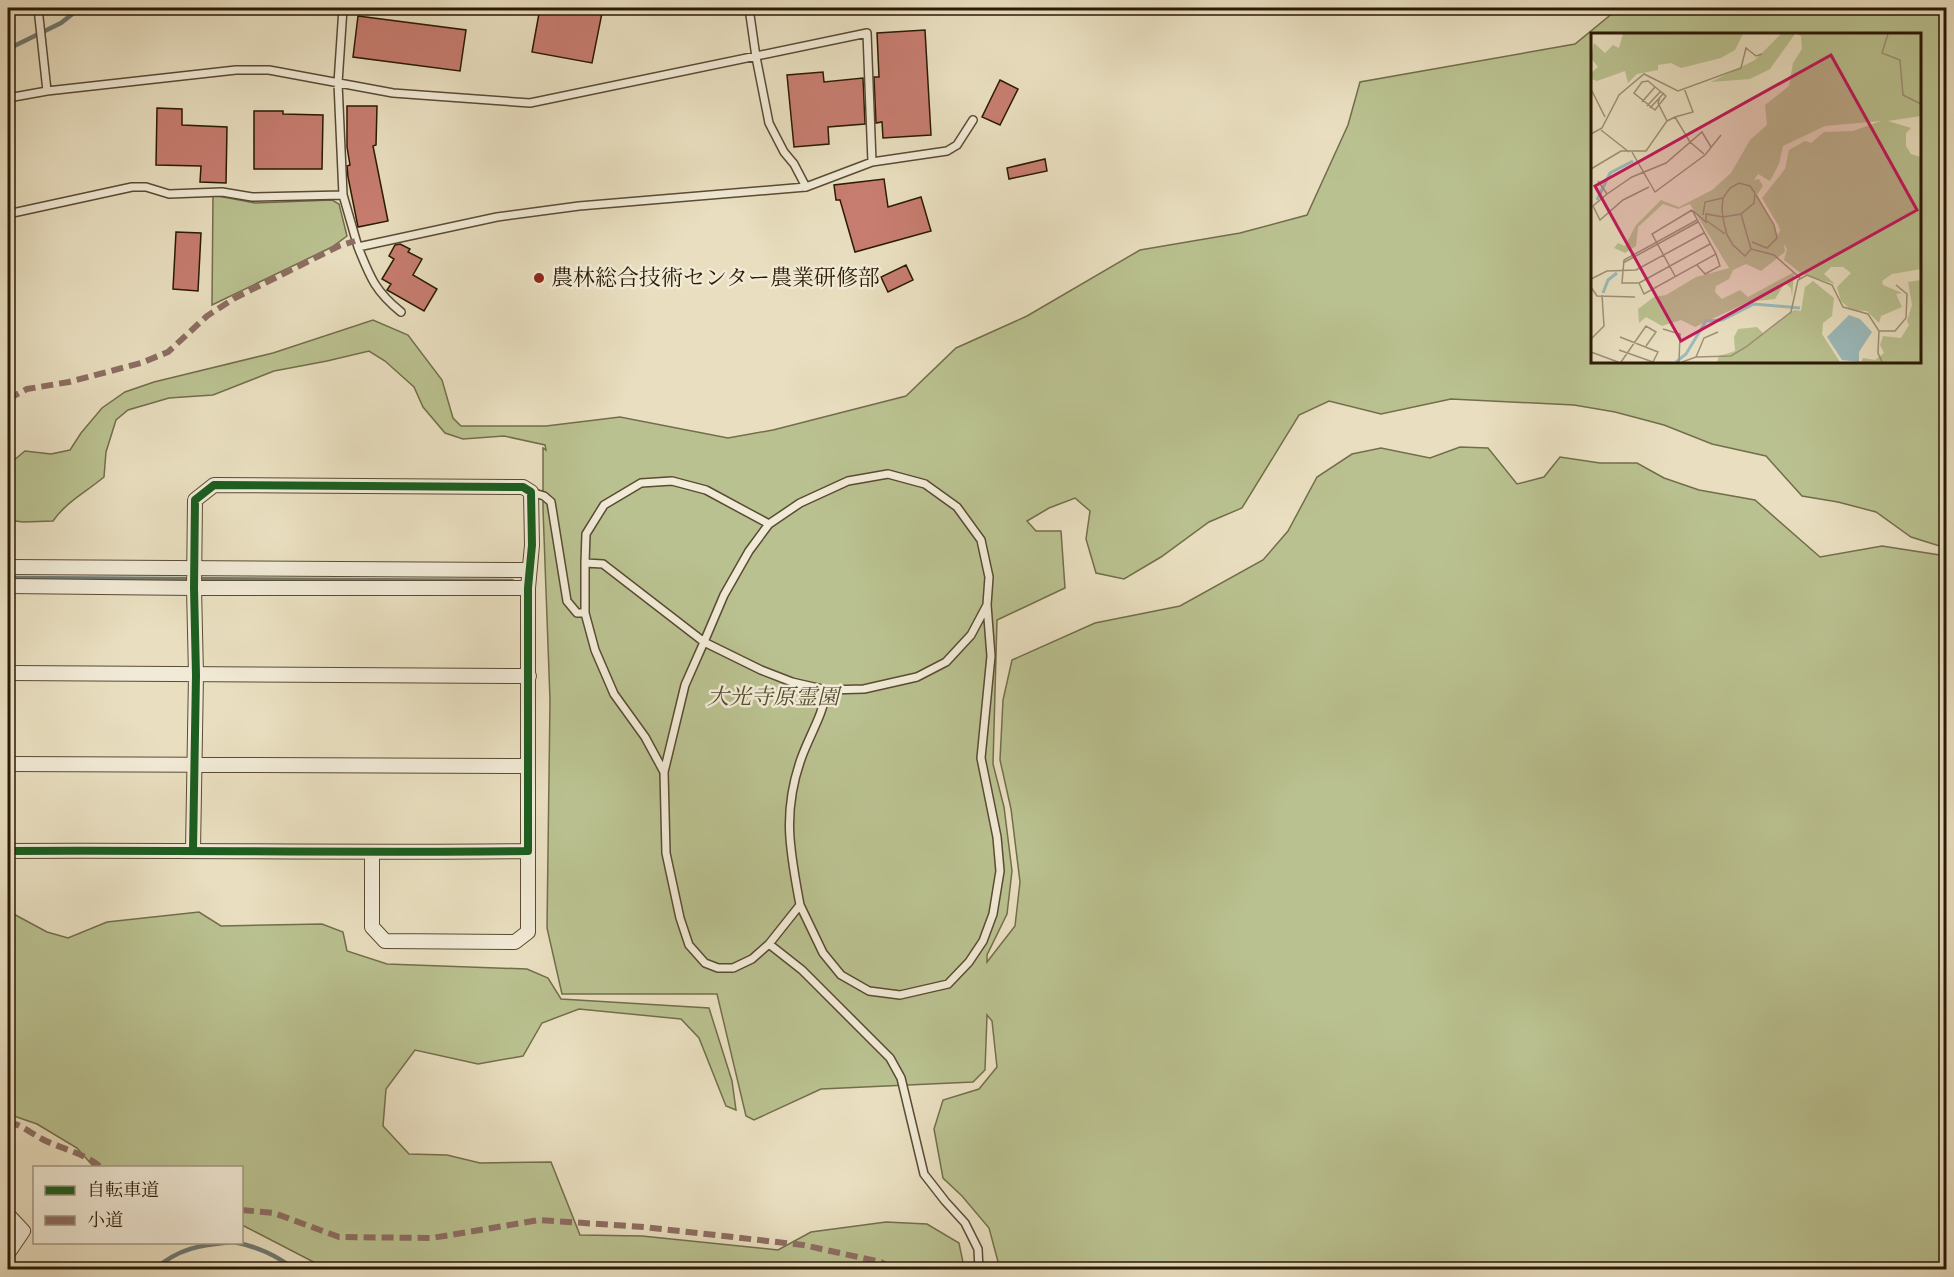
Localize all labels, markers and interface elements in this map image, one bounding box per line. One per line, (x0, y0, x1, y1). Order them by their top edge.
inset map (1591, 33, 1921, 363)
place label: 農林総合技術センター農業研修部 (551, 263, 880, 293)
marker: 農林総合技術センター農業研修部 (532, 271, 546, 285)
park label: 大光寺原霊園 (707, 682, 842, 712)
legend (33, 1166, 243, 1244)
text: 自転車道 (87, 1178, 159, 1203)
text: 小道 (87, 1208, 123, 1233)

